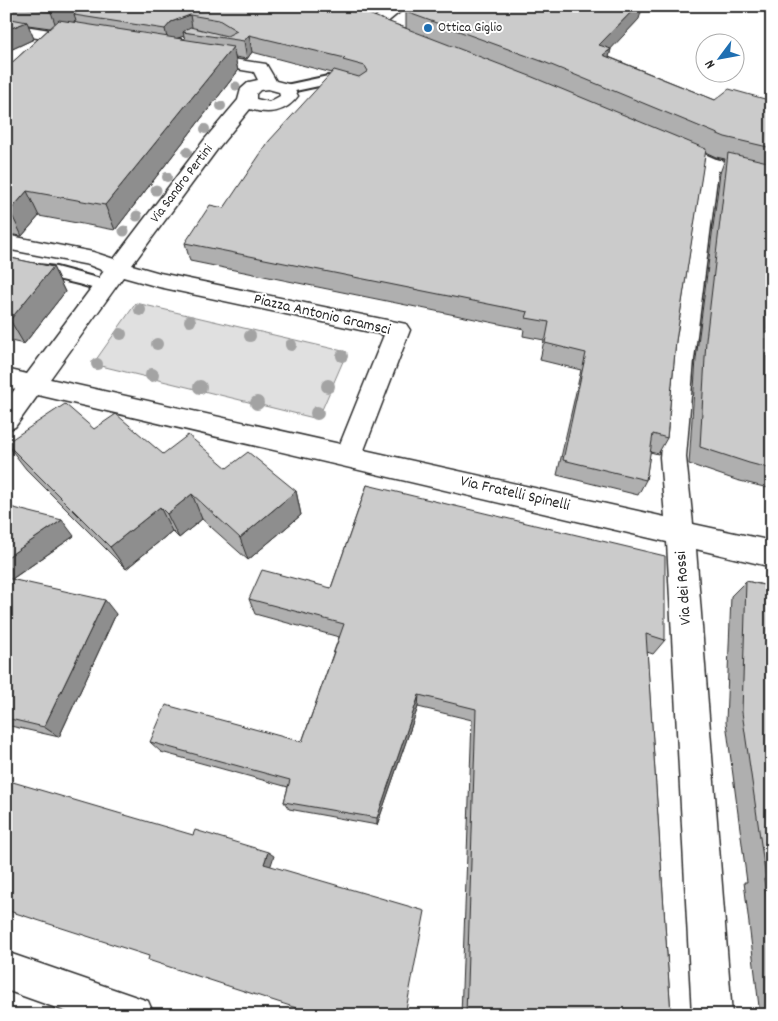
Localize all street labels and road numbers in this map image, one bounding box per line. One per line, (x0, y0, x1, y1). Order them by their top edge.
street label: Via Sandro Pertini (146, 140, 219, 228)
street label: Piazza Antonio Gramsci (251, 288, 393, 342)
street label: Via Fratelli Spinelli (458, 470, 572, 518)
street label: Via dei Rossi (670, 550, 698, 626)

